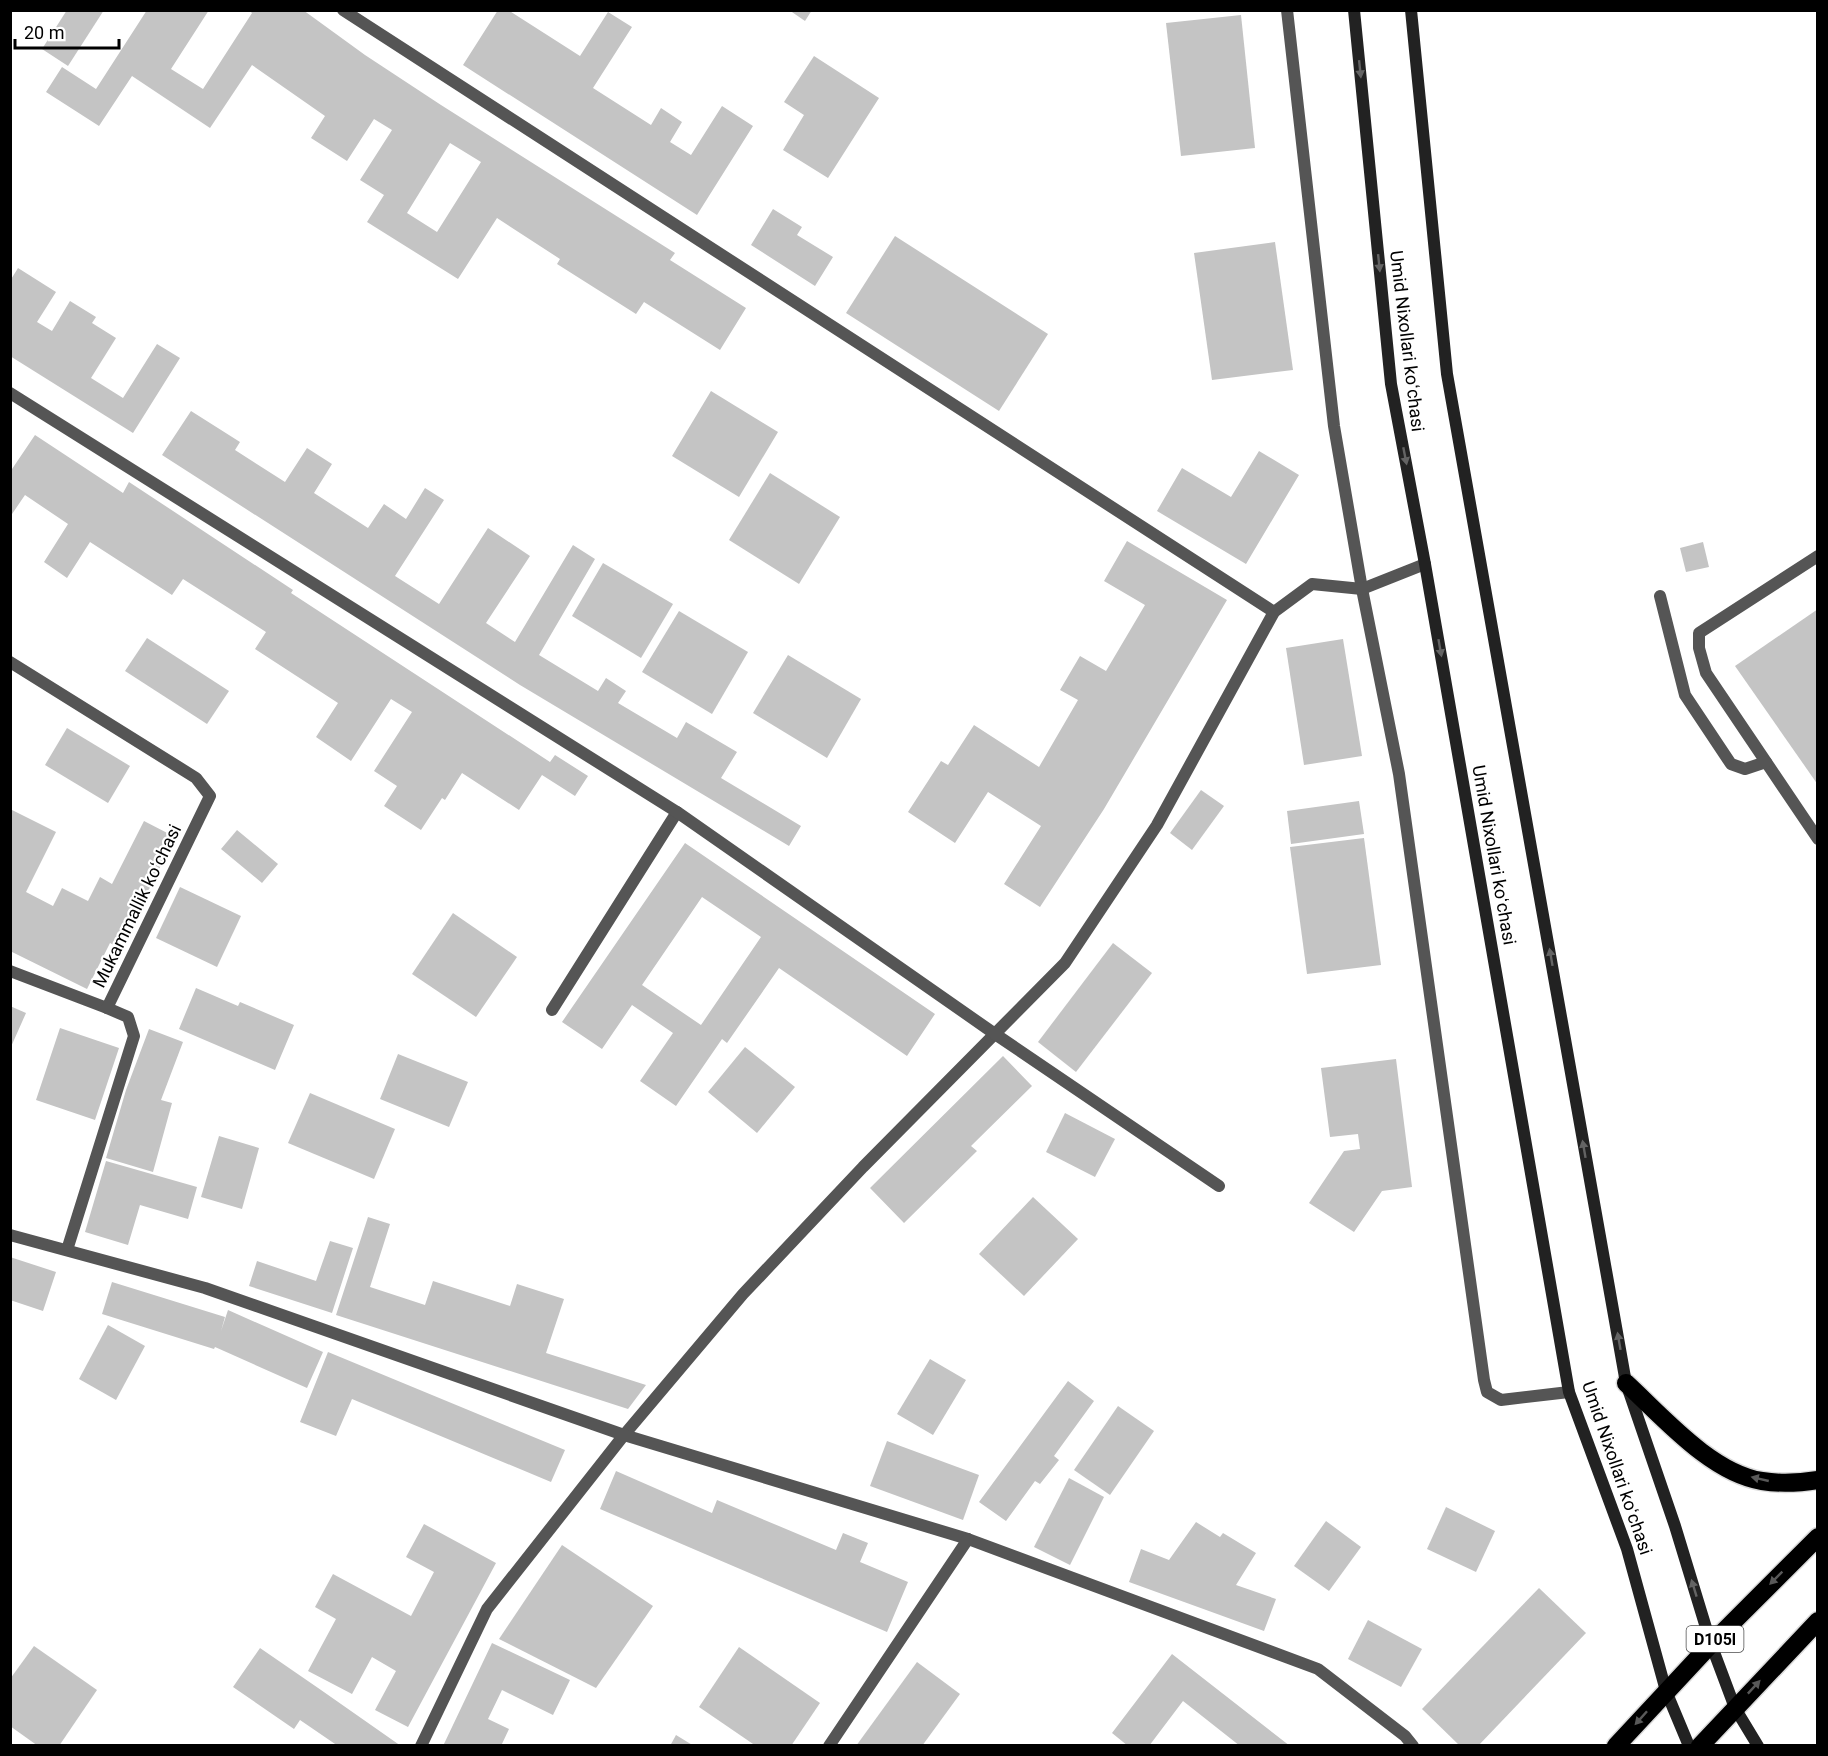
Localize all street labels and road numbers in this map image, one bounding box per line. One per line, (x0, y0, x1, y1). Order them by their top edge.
street label: Umid Nixollari koʻchasi (1386, 249, 1429, 433)
street label: Umid Nixollari koʻchasi (1468, 763, 1521, 947)
street label: Mukammallik koʻchasi (88, 821, 185, 991)
street label: Umid Nixollari koʻchasi (1578, 1378, 1657, 1557)
road number: D105l (1686, 1626, 1744, 1652)

